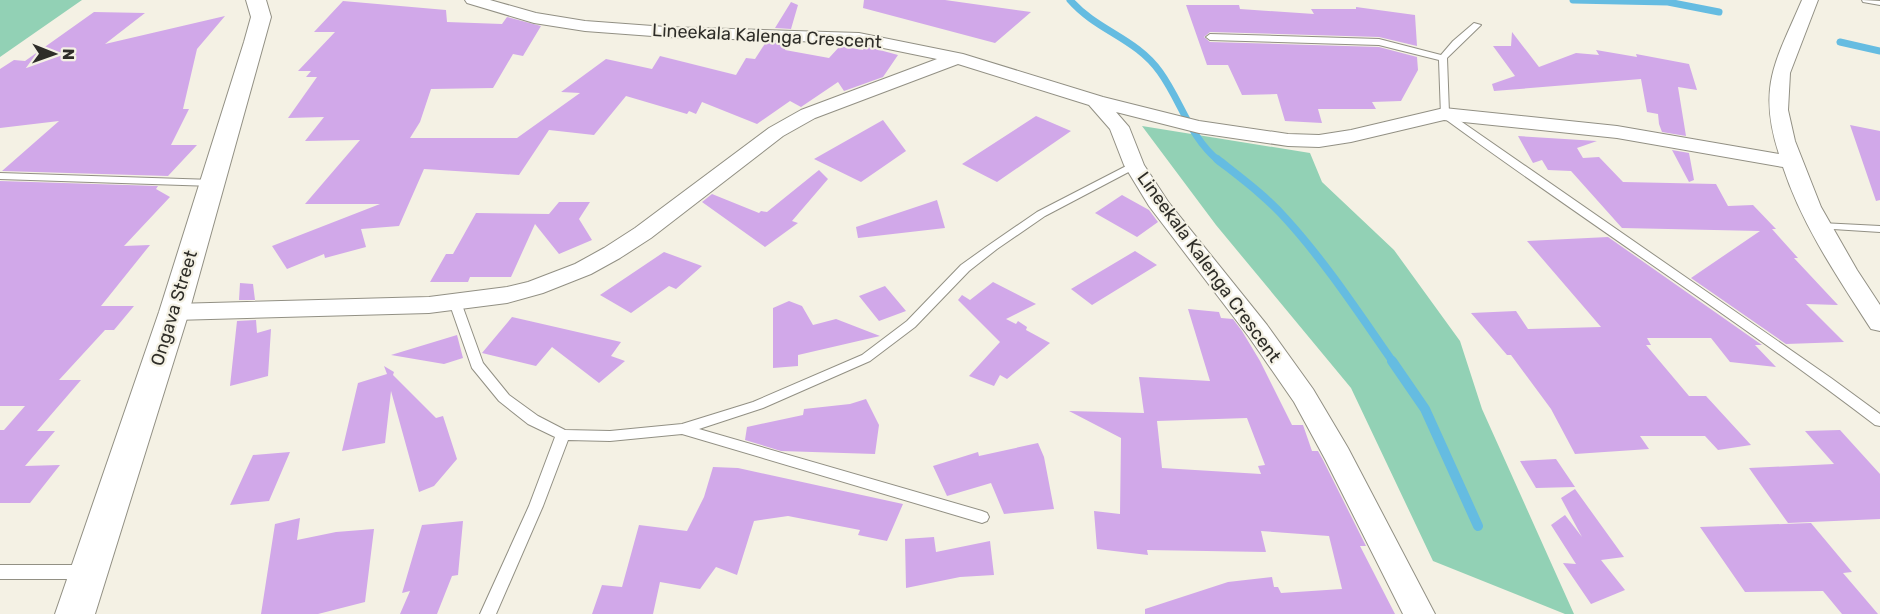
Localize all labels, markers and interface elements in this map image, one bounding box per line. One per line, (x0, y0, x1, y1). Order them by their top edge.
street label: Lineekala Kalenga Crescent (652, 19, 882, 53)
north arrow (24, 24, 84, 84)
text: N (59, 48, 78, 60)
street label: Lineekala Kalenga Crescent (1132, 167, 1286, 367)
street label: Ongava Street (146, 248, 202, 368)

